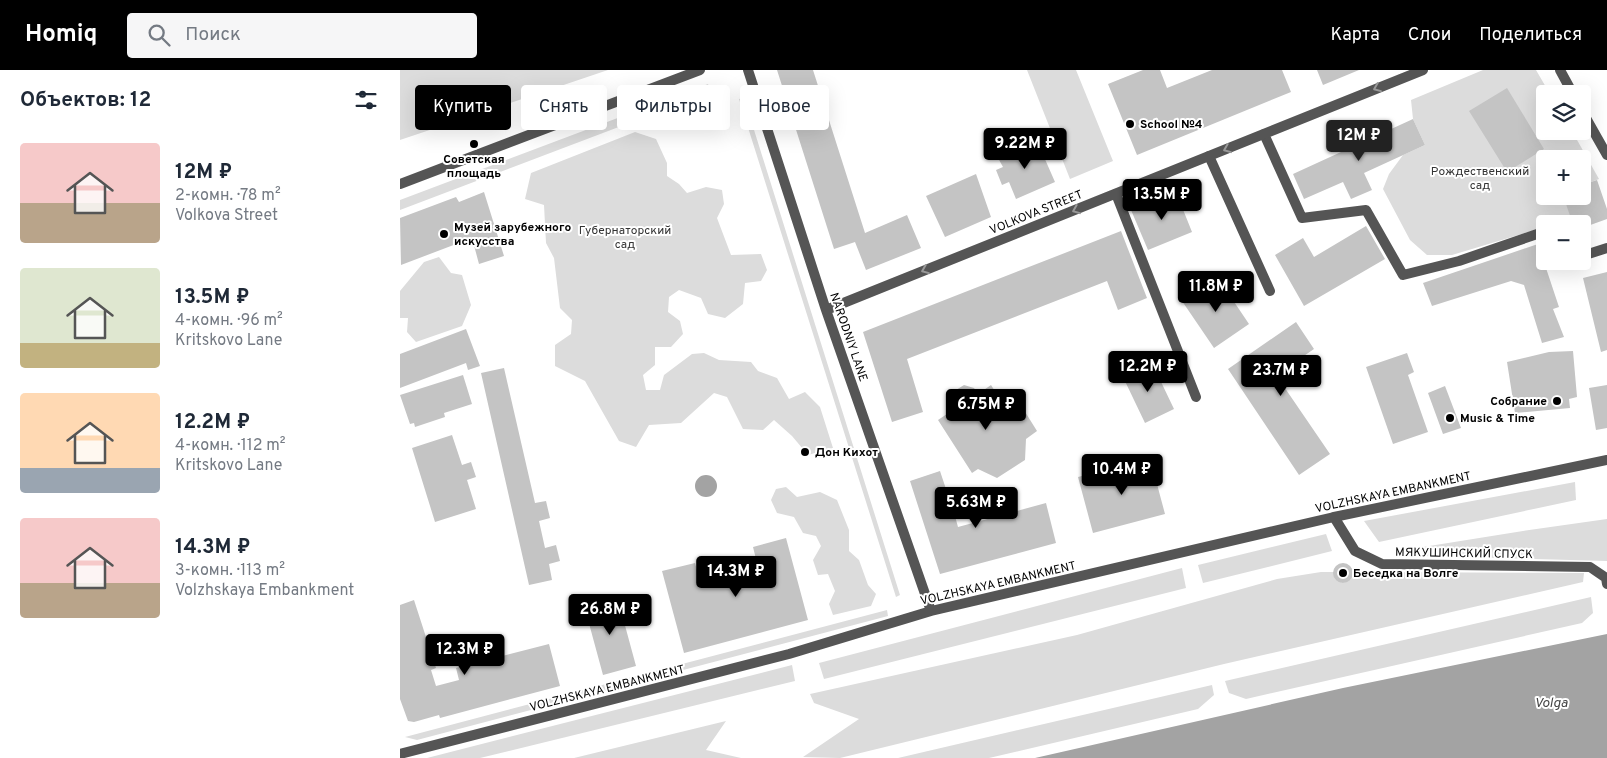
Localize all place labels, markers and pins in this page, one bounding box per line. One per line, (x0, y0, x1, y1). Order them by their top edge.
place label: School №4 (1140, 117, 1203, 133)
marker: School №4 (1124, 118, 1136, 130)
pin: 12M ₽ (1324, 119, 1394, 162)
pin: 9.22M ₽ (979, 128, 1071, 170)
marker: Советская площадь (468, 138, 480, 150)
place label: Советская площадь (443, 152, 505, 182)
pin: 13.5M ₽ (1116, 178, 1208, 221)
place label: Музей зарубежного искусства (454, 220, 571, 250)
marker: Музей зарубежного искусства (438, 228, 450, 240)
pin: 11.8M ₽ (1170, 270, 1262, 313)
pin: 12.2M ₽ (1102, 350, 1194, 393)
pin: 23.7M ₽ (1235, 354, 1327, 397)
pin: 6.75M ₽ (940, 388, 1032, 431)
place label: Собрание (1490, 394, 1547, 410)
marker: Собрание (1551, 395, 1563, 407)
place label: Music & Time (1460, 411, 1535, 427)
marker: Music & Time (1444, 412, 1456, 424)
place label: Дон Кихот (815, 445, 878, 461)
marker: Дон Кихот (799, 446, 811, 458)
pin: 10.4M ₽ (1076, 454, 1168, 496)
pin: 5.63M ₽ (930, 486, 1022, 529)
pin: 14.3M ₽ (690, 556, 782, 598)
place label: Беседка на Волге (1353, 566, 1459, 582)
marker: Беседка на Волге (1337, 567, 1349, 579)
pin: 26.8M ₽ (564, 594, 656, 636)
pin: 12.3M ₽ (419, 634, 511, 676)

